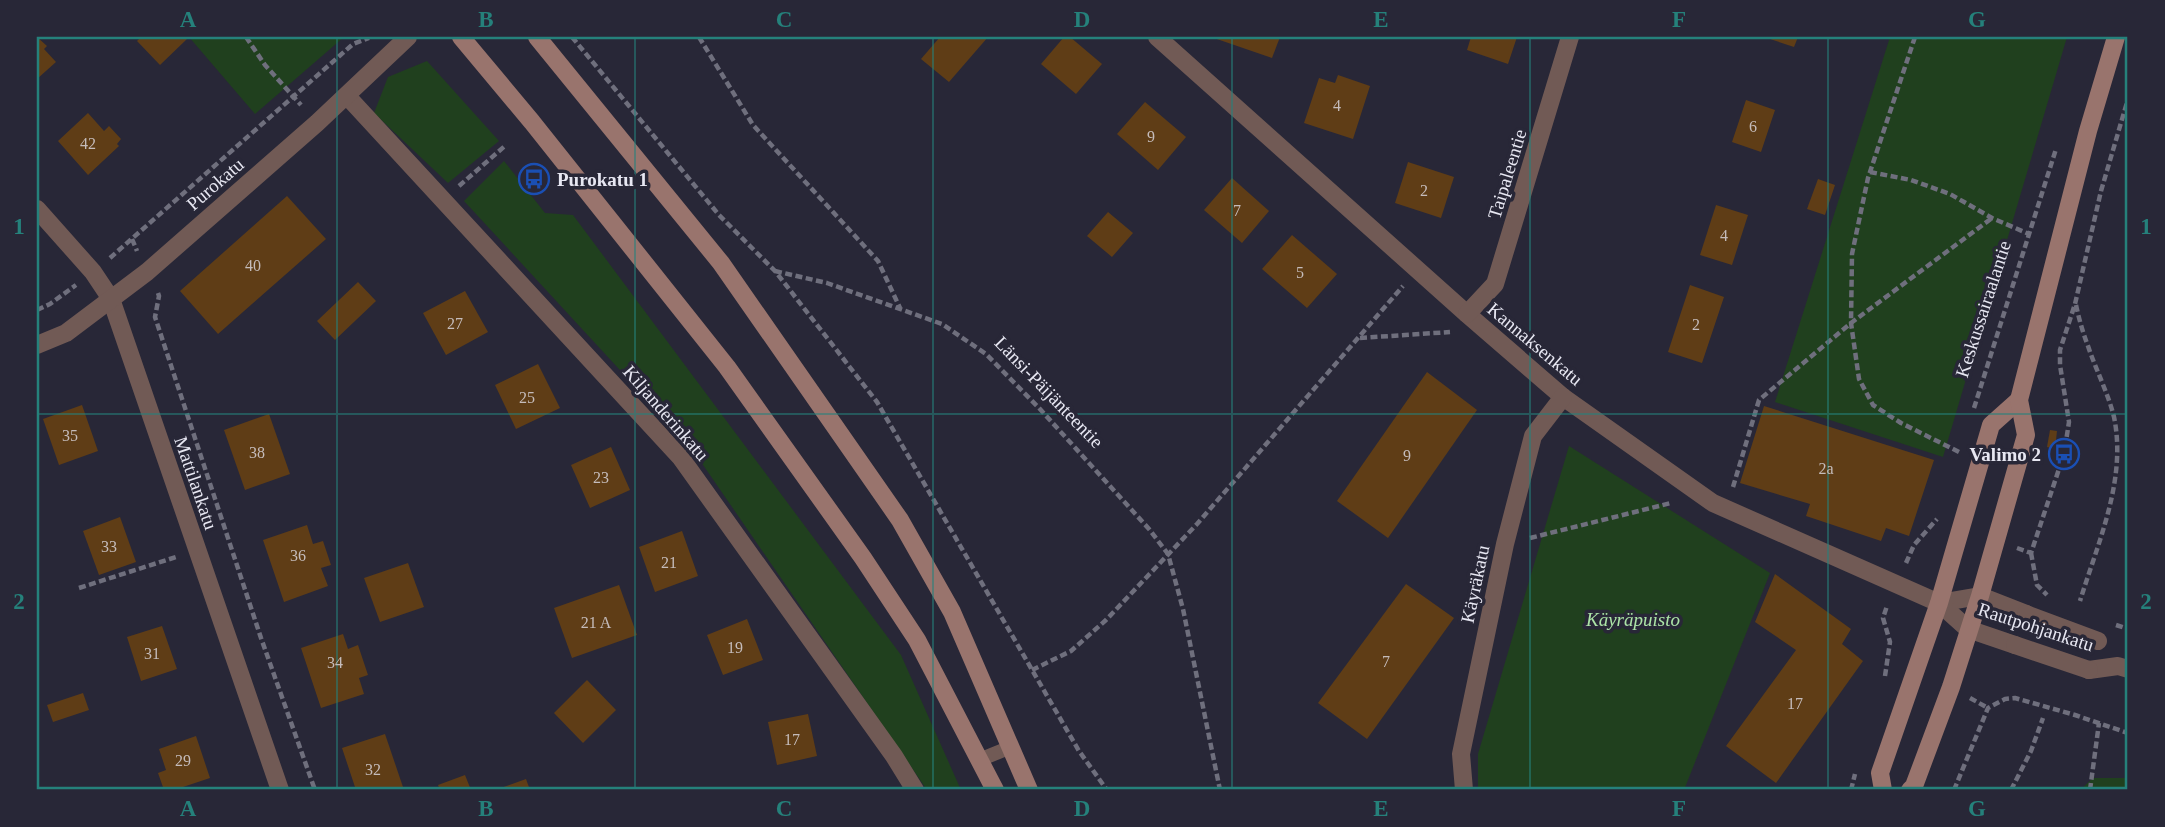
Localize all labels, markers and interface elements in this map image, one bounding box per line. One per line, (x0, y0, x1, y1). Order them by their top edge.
text: A (180, 7, 197, 32)
text: B (478, 7, 494, 32)
text: C (776, 7, 792, 32)
text: D (1074, 7, 1090, 32)
text: E (1373, 7, 1389, 32)
text: F (1672, 7, 1686, 32)
text: G (1968, 7, 1986, 32)
house number: 4 (1333, 97, 1341, 114)
house number: 6 (1749, 118, 1757, 135)
street label: Taipaleentie (1483, 127, 1531, 221)
house number: 9 (1147, 128, 1155, 145)
house number: 42 (80, 135, 96, 152)
street label: Purokatu (182, 153, 248, 214)
bus stop icon: Purokatu 1 (517, 162, 551, 196)
place label: Purokatu 1 (557, 169, 648, 190)
house number: 2 (1420, 182, 1428, 199)
house number: 7 (1233, 202, 1241, 219)
text: 1 (13, 214, 25, 239)
text: 1 (2140, 214, 2152, 239)
house number: 4 (1720, 227, 1728, 244)
street label: Keskussairaalantie (1951, 238, 2015, 380)
house number: 40 (245, 257, 261, 274)
house number: 5 (1296, 264, 1304, 281)
street label: Kannaksenkatu (1483, 298, 1587, 390)
house number: 27 (447, 315, 463, 332)
house number: 2 (1692, 316, 1700, 333)
street label: Länsi-Päijänteentie (991, 332, 1107, 452)
street label: Kiljanderinkatu (619, 361, 713, 465)
house number: 25 (519, 389, 535, 406)
house number: 35 (62, 427, 78, 444)
street label: Mattilankatu (170, 434, 222, 533)
bus stop icon: Valimo 2 (2047, 437, 2081, 471)
house number: 38 (249, 444, 265, 461)
place label: Valimo 2 (1969, 444, 2041, 465)
house number: 9 (1403, 447, 1411, 464)
house number: 2a (1818, 460, 1834, 477)
house number: 23 (593, 469, 609, 486)
house number: 33 (101, 538, 117, 555)
street label: Käyräkatu (1457, 543, 1494, 625)
house number: 36 (290, 547, 306, 564)
house number: 21 (661, 554, 677, 571)
text: 2 (13, 589, 25, 614)
text: 2 (2140, 589, 2152, 614)
street label: Rautpohjankatu (1976, 598, 2097, 656)
park label: Käyräpuisto (1585, 609, 1680, 630)
house number: 21 A (581, 614, 612, 631)
house number: 19 (727, 639, 743, 656)
house number: 31 (144, 645, 160, 662)
house number: 7 (1382, 653, 1390, 670)
house number: 34 (327, 654, 343, 671)
house number: 17 (1787, 695, 1803, 712)
house number: 17 (784, 731, 800, 748)
house number: 29 (175, 752, 191, 769)
house number: 32 (365, 761, 381, 778)
text: A (180, 796, 197, 821)
text: B (478, 796, 494, 821)
text: C (776, 796, 792, 821)
text: D (1074, 796, 1090, 821)
text: E (1373, 796, 1389, 821)
text: F (1672, 796, 1686, 821)
text: G (1968, 796, 1986, 821)

